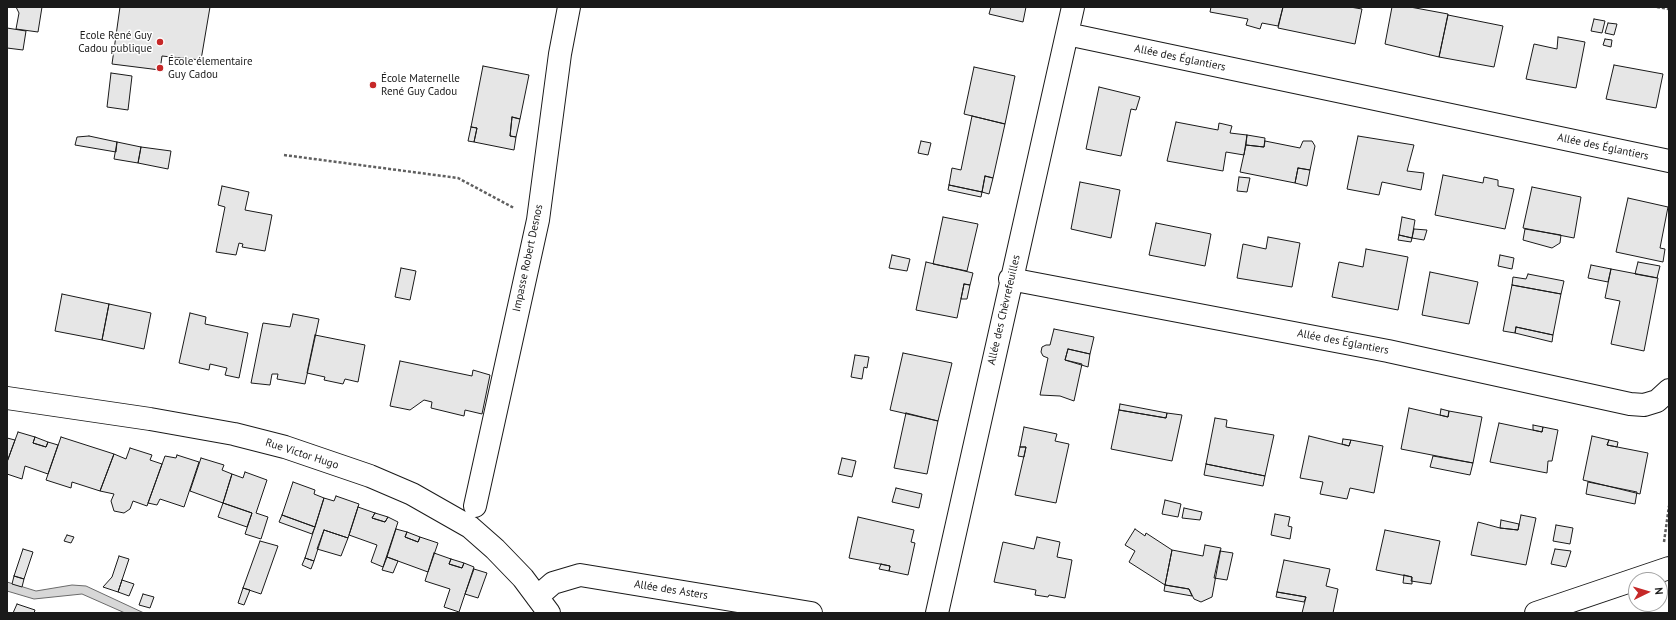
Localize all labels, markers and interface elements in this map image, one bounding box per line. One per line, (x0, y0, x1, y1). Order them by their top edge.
place label: Ecole René Guy Cadou publique (78, 29, 152, 55)
marker: Ecole René Guy Cadou publique (155, 37, 165, 47)
street label: Allée des Églantiers (1133, 42, 1227, 74)
place label: École élementaire Guy Cadou (168, 55, 253, 81)
marker: École élementaire Guy Cadou (155, 63, 165, 73)
place label: École Maternelle René Guy Cadou (381, 72, 460, 98)
marker: École Maternelle René Guy Cadou (368, 80, 378, 90)
street label: Allée des Églantiers (1556, 131, 1650, 163)
street label: Impasse Robert Desnos (510, 203, 546, 313)
street label: Allée des Chèvrefeuilles (985, 254, 1023, 366)
street label: Allée des Églantiers (1296, 327, 1390, 357)
street label: Rue Victor Hugo (264, 436, 340, 472)
north arrow (1628, 572, 1668, 612)
street label: Allée des Asters (633, 578, 709, 602)
text: N (1652, 587, 1666, 595)

